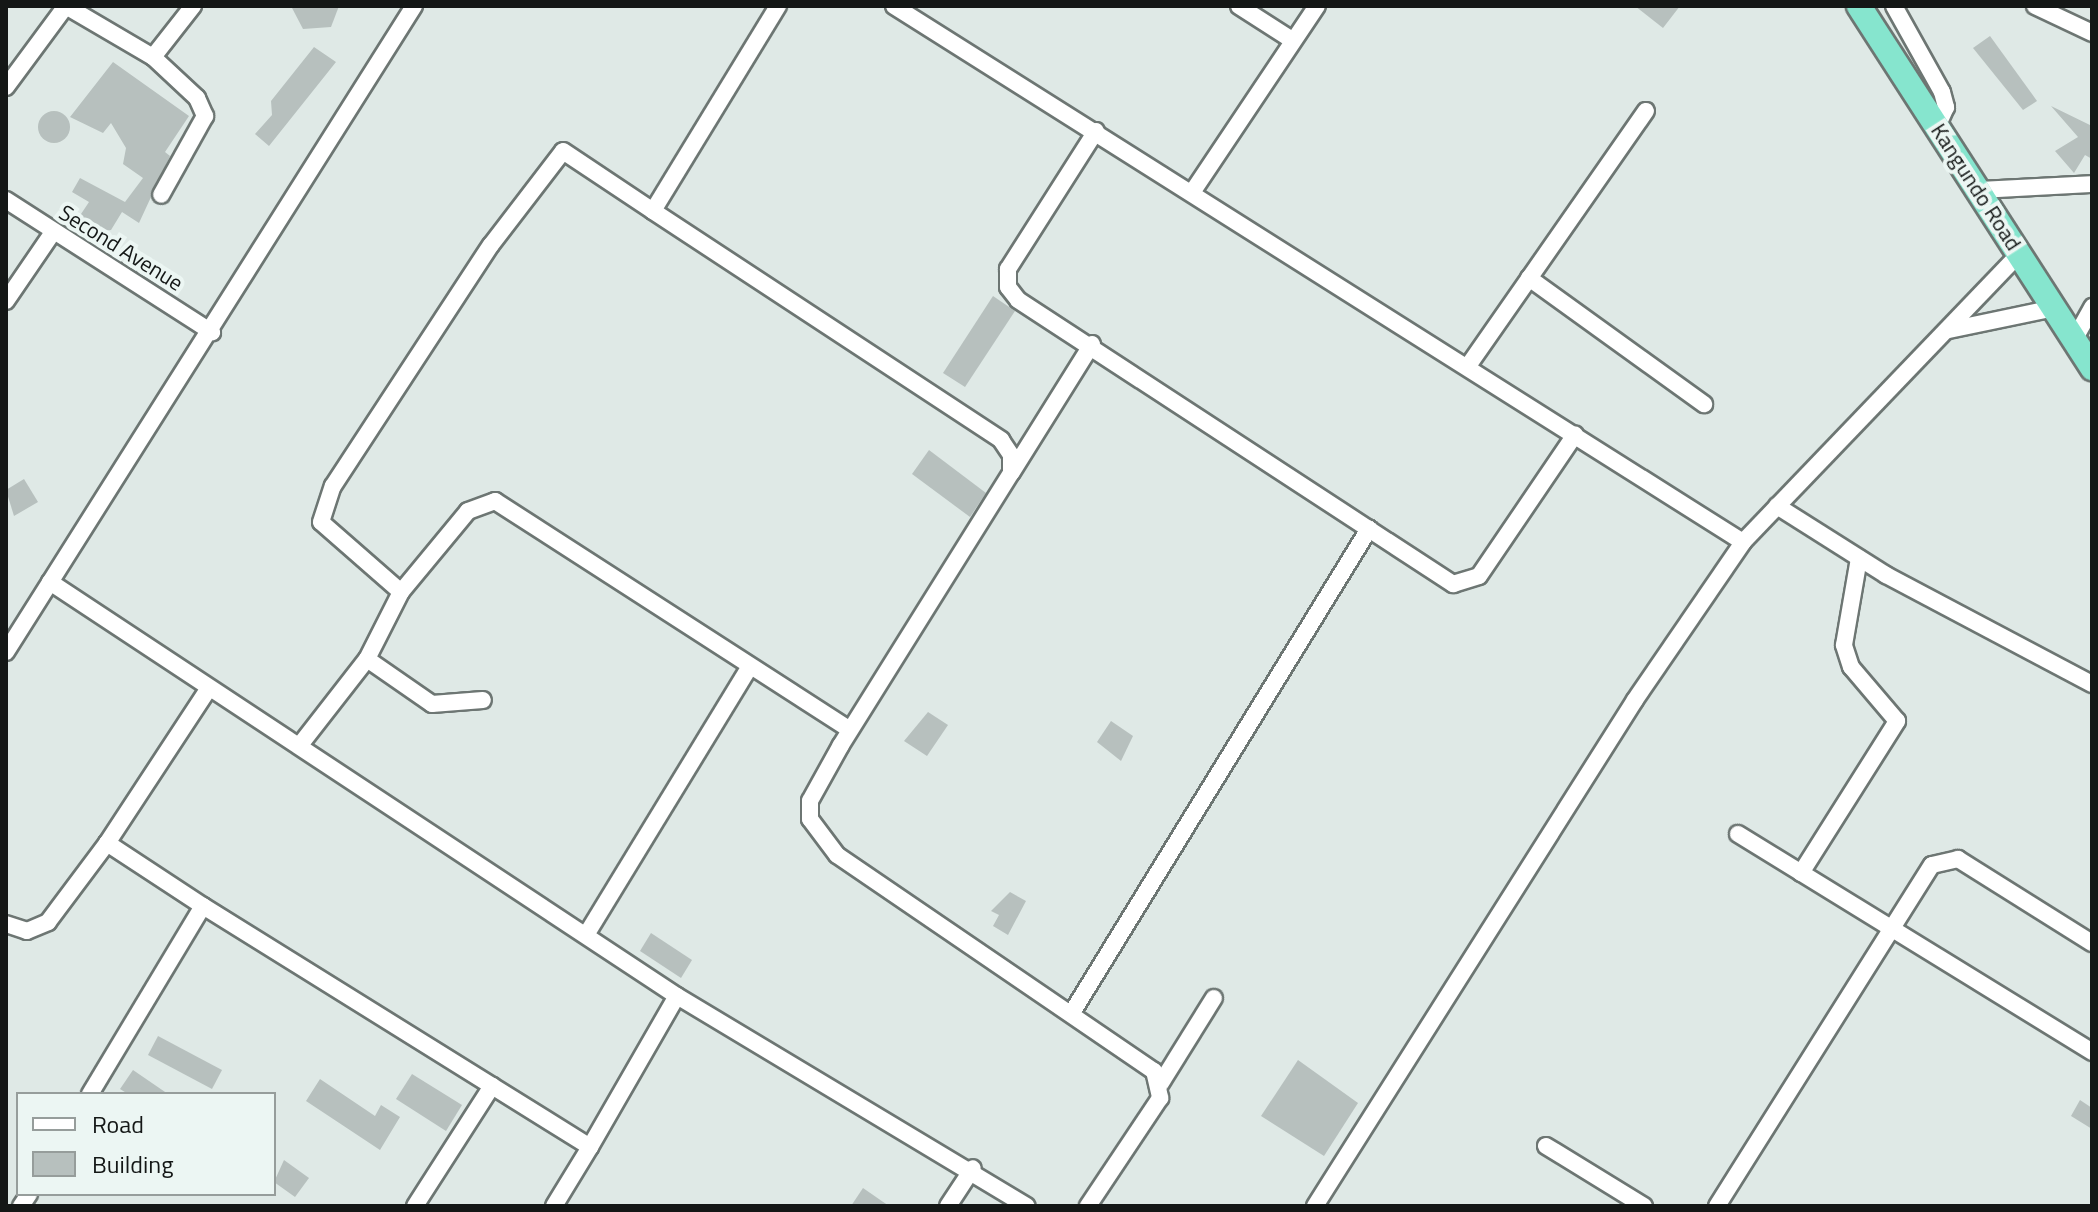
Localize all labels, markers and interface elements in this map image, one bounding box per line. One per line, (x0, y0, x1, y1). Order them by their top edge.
street label: Kangundo Road (1925, 119, 2027, 255)
street label: Second Avenue (54, 199, 188, 297)
legend (16, 1092, 276, 1196)
text: Road (92, 1106, 144, 1142)
text: Building (92, 1146, 174, 1182)

